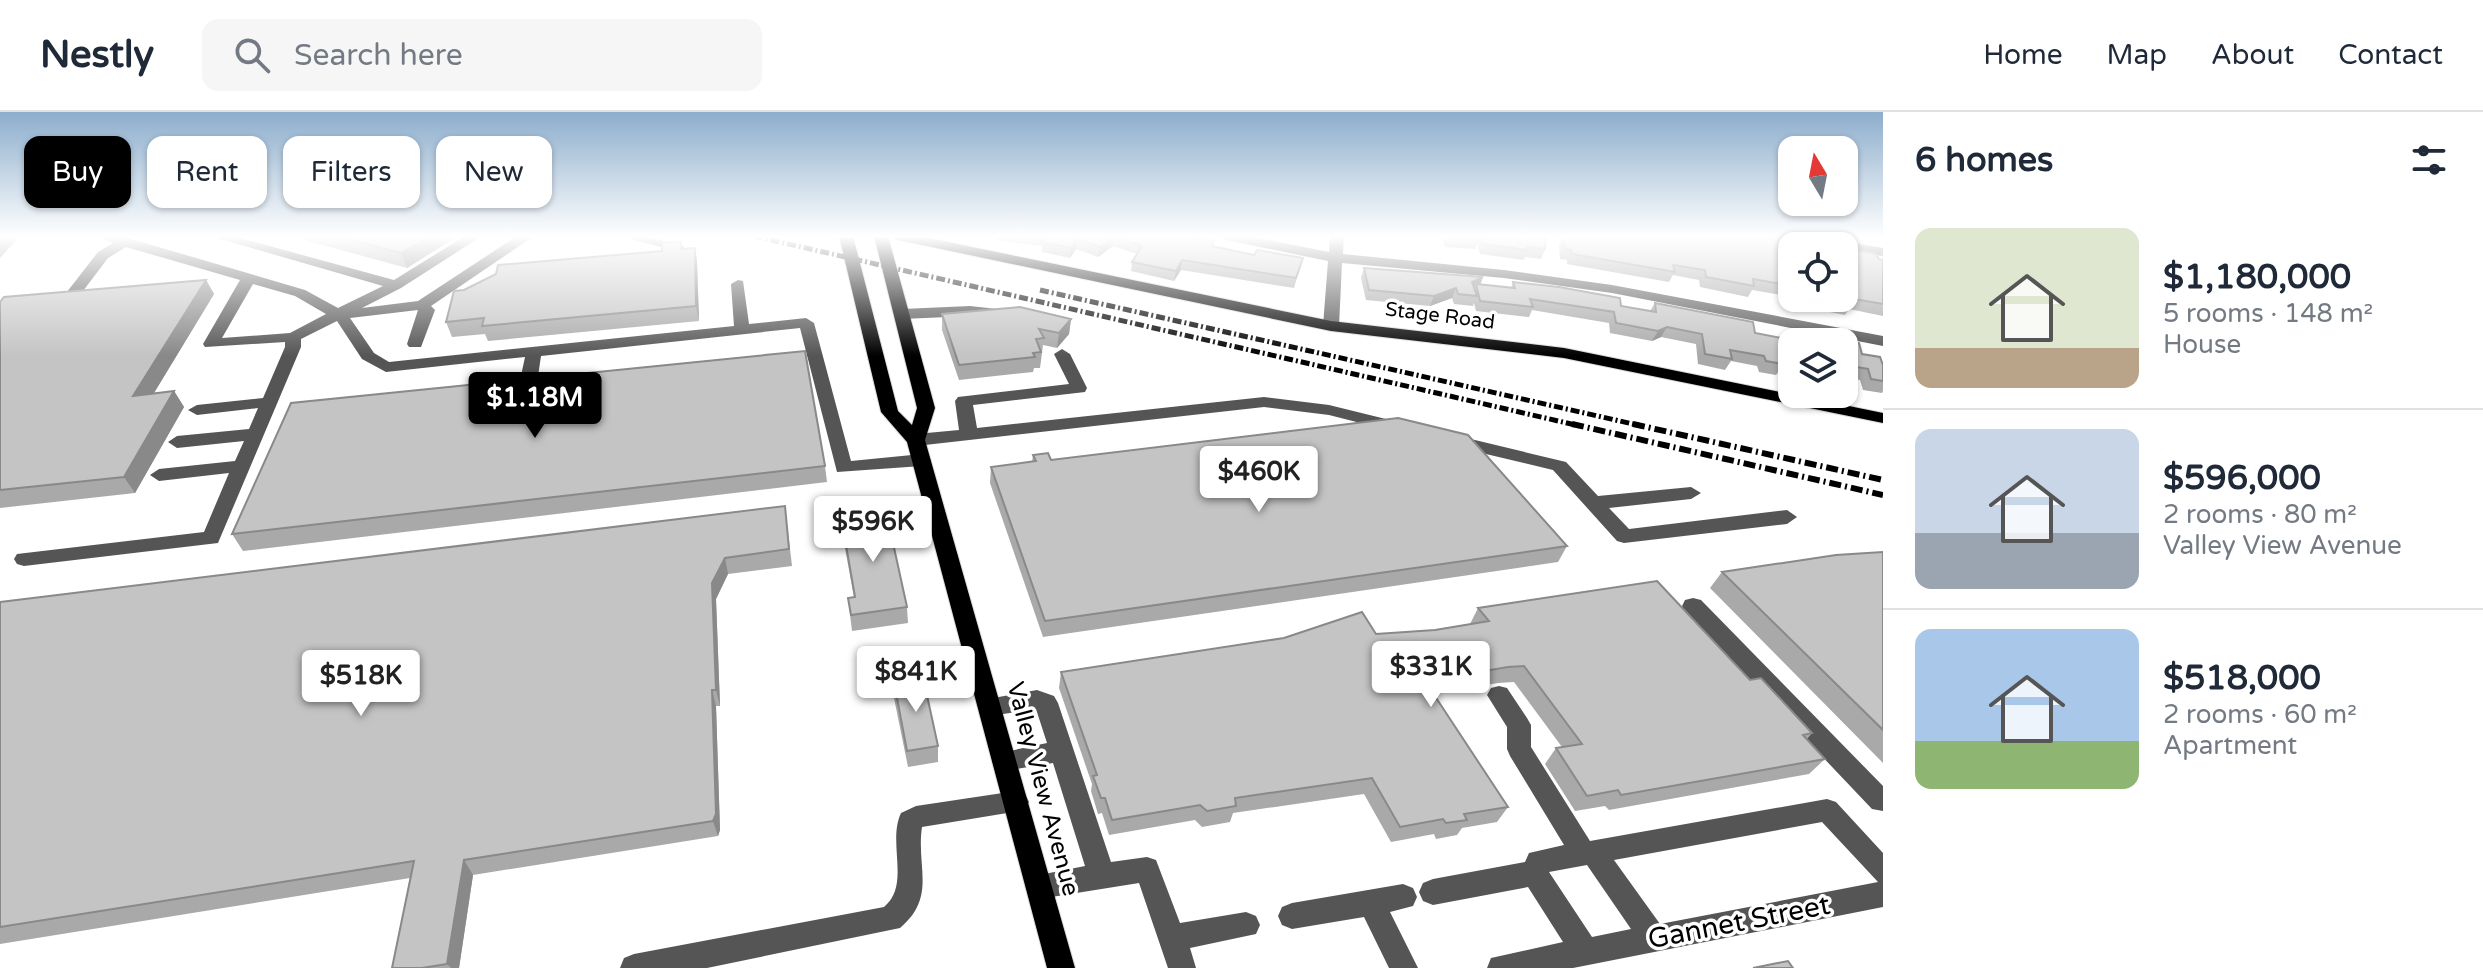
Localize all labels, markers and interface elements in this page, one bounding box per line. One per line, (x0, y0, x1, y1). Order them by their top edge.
search box (202, 19, 762, 91)
text: Nestly (40, 32, 154, 78)
icon: search (230, 33, 274, 77)
text: Search here (294, 37, 463, 74)
text: Home (1983, 38, 2063, 72)
text: Map (2107, 38, 2167, 72)
text: About (2211, 38, 2294, 72)
text: Contact (2338, 38, 2443, 72)
chip: Buy (24, 136, 131, 208)
chip: Rent (147, 136, 267, 208)
chip: Filters (283, 136, 420, 208)
chip: New (436, 136, 552, 208)
north arrow (1778, 136, 1858, 216)
map controls (1778, 136, 1858, 408)
icon: filters (2407, 138, 2451, 182)
text: 6 homes (1915, 140, 2053, 181)
button: locate (1778, 232, 1858, 312)
text: $1,180,000 (2163, 257, 2351, 298)
icon: home (1979, 260, 2075, 356)
street label: Stage Road (1384, 297, 1496, 335)
text: 5 rooms · 148 m² (2163, 298, 2373, 329)
button: layers (1778, 328, 1858, 408)
text: House (2163, 329, 2241, 360)
pin: $1.18M (470, 372, 600, 440)
text: $1.18M (487, 382, 583, 413)
pin: $460K (1203, 446, 1315, 514)
text: $460K (1218, 456, 1300, 487)
text: $596,000 (2163, 458, 2321, 499)
icon: home (1979, 461, 2075, 557)
pin: $596K (817, 496, 929, 564)
text: 2 rooms · 80 m² (2163, 499, 2357, 530)
text: $596K (832, 506, 914, 537)
text: Valley View Avenue (2163, 530, 2402, 561)
pin: $331K (1375, 641, 1487, 709)
pin: $841K (860, 646, 972, 714)
pin: $518K (305, 650, 417, 718)
text: $331K (1390, 651, 1472, 682)
text: $841K (875, 656, 957, 687)
text: $518,000 (2163, 658, 2321, 699)
text: $518K (320, 660, 402, 691)
icon: home (1979, 661, 2075, 757)
street label: Valley View Avenue (1000, 679, 1086, 899)
text: 2 rooms · 60 m² (2163, 699, 2357, 730)
text: Apartment (2163, 730, 2297, 761)
street label: Gannet Street (1645, 888, 1833, 956)

